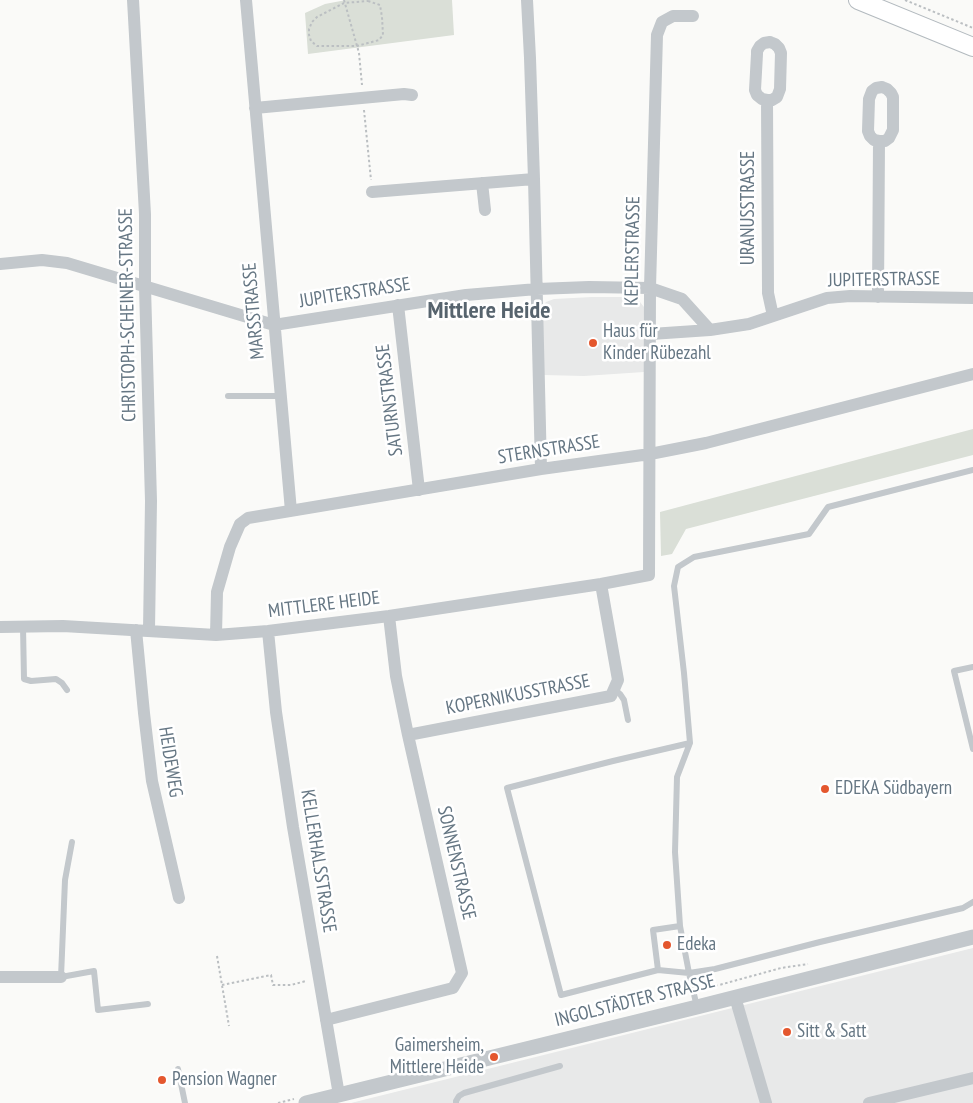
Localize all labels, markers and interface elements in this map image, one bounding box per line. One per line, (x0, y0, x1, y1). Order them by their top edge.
street label: URANUSSTRASSE (738, 151, 760, 265)
street label: KEPLERSTRASSE (621, 196, 645, 306)
street label: CHRISTOPH-SCHEINER-STRASSE (115, 208, 141, 422)
street label: MARSSTRASSE (238, 262, 270, 360)
street label: JUPITERSTRASSE (828, 268, 940, 292)
street label: JUPITERSTRASSE (298, 273, 412, 313)
district label: Mittlere Heide (428, 297, 550, 325)
place label: Haus für Kinder Rübezahl (603, 321, 711, 365)
marker: Haus für Kinder Rübezahl (587, 337, 599, 349)
street label: SATURNSTRASSE (372, 343, 408, 457)
street label: STERNSTRASSE (496, 431, 602, 469)
street label: MITTLERE HEIDE (267, 587, 381, 623)
street label: KOPERNIKUSSTRASSE (444, 670, 592, 720)
street label: HEIDEWEG (153, 725, 187, 799)
place label: EDEKA Südbayern (835, 778, 952, 800)
marker: EDEKA Südbayern (819, 783, 831, 795)
street label: KELLERHALSSTRASSE (295, 788, 341, 934)
street label: SONNENSTRASSE (432, 804, 480, 922)
place label: Edeka (677, 934, 716, 956)
marker: Edeka (661, 939, 673, 951)
street label: INGOLSTÄDTER STRASSE (552, 970, 718, 1032)
place label: Sitt & Satt (797, 1021, 866, 1043)
marker: Sitt & Satt (781, 1026, 793, 1038)
place label: Gaimersheim, Mittlere Heide (390, 1035, 484, 1079)
marker: Gaimersheim, Mittlere Heide (488, 1051, 500, 1063)
place label: Pension Wagner (172, 1069, 277, 1091)
marker: Pension Wagner (156, 1074, 168, 1086)

